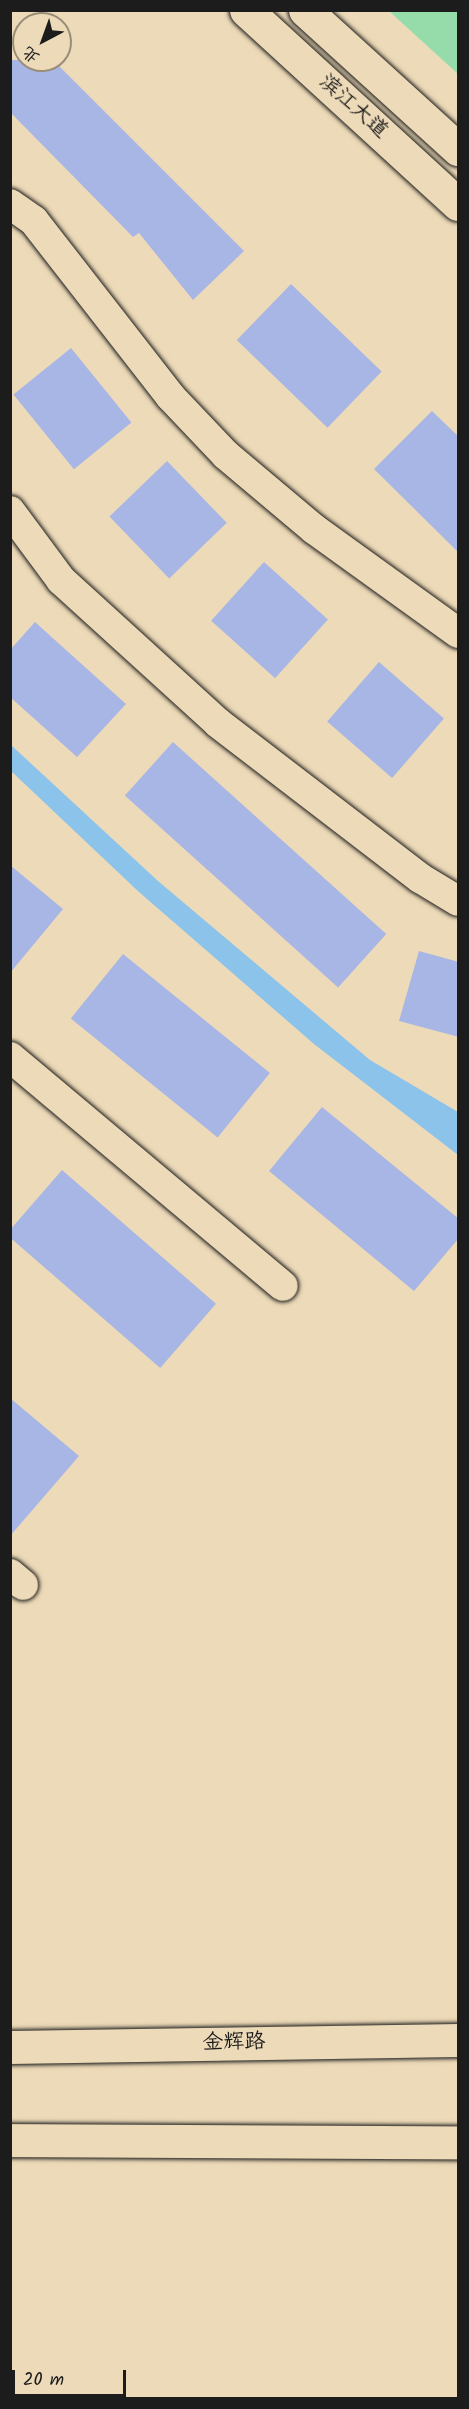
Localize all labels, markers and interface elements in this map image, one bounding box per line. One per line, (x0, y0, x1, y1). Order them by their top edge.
north arrow (12, 12, 72, 72)
text: 北 (17, 40, 45, 69)
street label: 滨江大道 (313, 70, 393, 144)
street label: 金辉路 (202, 2030, 266, 2056)
scale bar (15, 2358, 129, 2396)
text: 20 m (23, 2366, 64, 2395)

